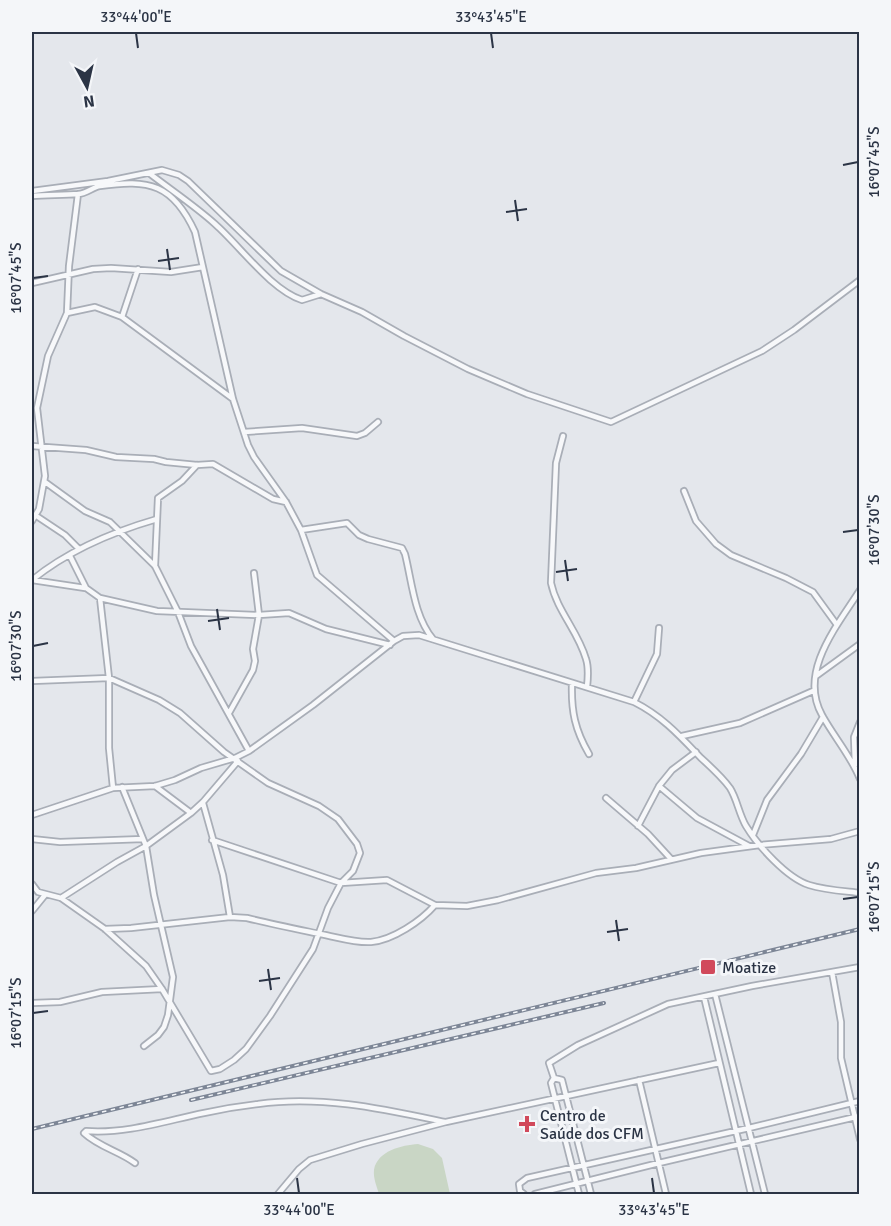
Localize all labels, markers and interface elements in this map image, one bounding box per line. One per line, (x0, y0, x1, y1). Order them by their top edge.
text: 33°44'00"E (100, 8, 172, 26)
text: 33°43'45"E (455, 8, 527, 26)
north arrow (57, 57, 117, 117)
text: N (82, 90, 96, 112)
text: 16°07'45"S (865, 126, 883, 198)
text: 16°07'45"S (7, 242, 25, 314)
text: 16°07'30"S (865, 494, 883, 566)
text: 16°07'30"S (7, 610, 25, 682)
text: 16°07'15"S (865, 861, 883, 933)
marker: Moatize (699, 958, 717, 976)
place label: Moatize (722, 958, 776, 978)
text: 16°07'15"S (7, 977, 25, 1049)
place label: Centro de Saúde dos CFM (540, 1106, 644, 1144)
marker: Centro de Saúde dos CFM (518, 1115, 536, 1133)
text: 33°44'00"E (263, 1201, 335, 1219)
text: 33°43'45"E (618, 1201, 690, 1219)

